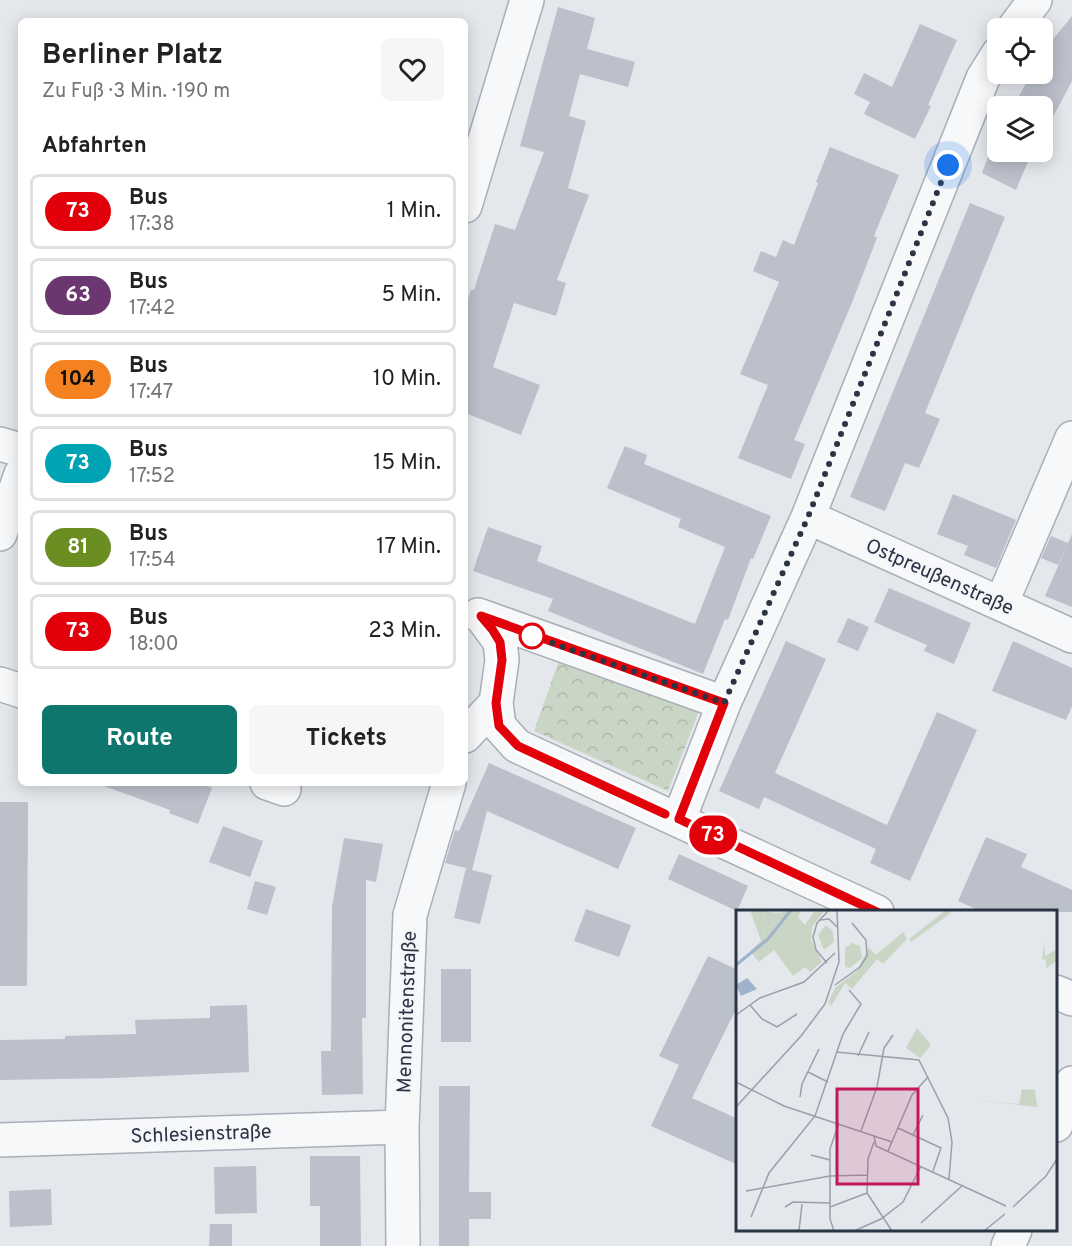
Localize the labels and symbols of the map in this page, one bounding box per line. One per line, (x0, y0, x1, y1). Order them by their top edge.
your location (933, 150, 963, 180)
street label: Ostpreußenstraße (861, 534, 1017, 622)
unlabelled marker (519, 623, 545, 649)
line badge: 73 (686, 816, 740, 854)
inset map (736, 910, 1057, 1231)
street label: Mennonitenstraße (392, 930, 424, 1094)
street label: Schlesienstraße (130, 1120, 272, 1150)

